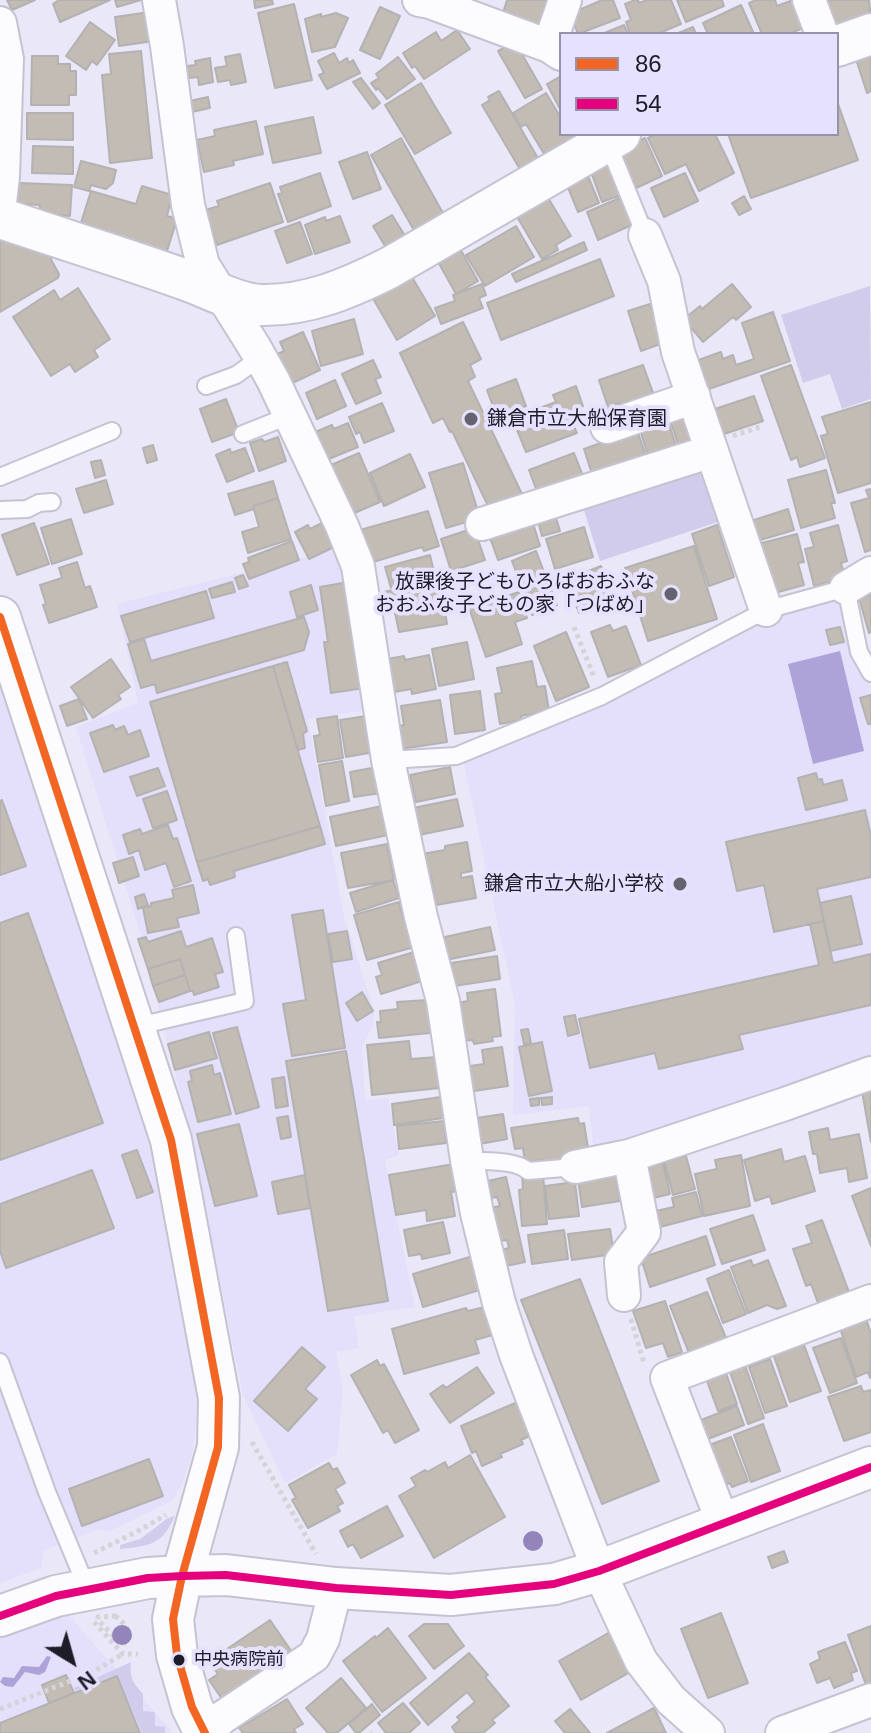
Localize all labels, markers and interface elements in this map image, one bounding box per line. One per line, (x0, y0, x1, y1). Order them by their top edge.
legend (559, 32, 839, 136)
text: 86 (635, 50, 662, 77)
text: 54 (635, 90, 662, 117)
place label: 鎌倉市立大船保育園 (487, 407, 667, 431)
marker: 鎌倉市立大船保育園 (462, 410, 480, 428)
place label: 放課後子どもひろばおおふな おおふな子どもの家「つばめ」 (375, 570, 655, 617)
marker: 放課後子どもひろばおおふな おおふな子どもの家「つばめ」 (662, 585, 680, 603)
place label: 鎌倉市立大船小学校 (484, 872, 664, 896)
marker: 鎌倉市立大船小学校 (671, 875, 689, 893)
north arrow (32, 1621, 112, 1701)
place label: 中央病院前 (194, 1649, 284, 1671)
marker: 中央病院前 (171, 1652, 187, 1668)
text: N (73, 1666, 101, 1695)

